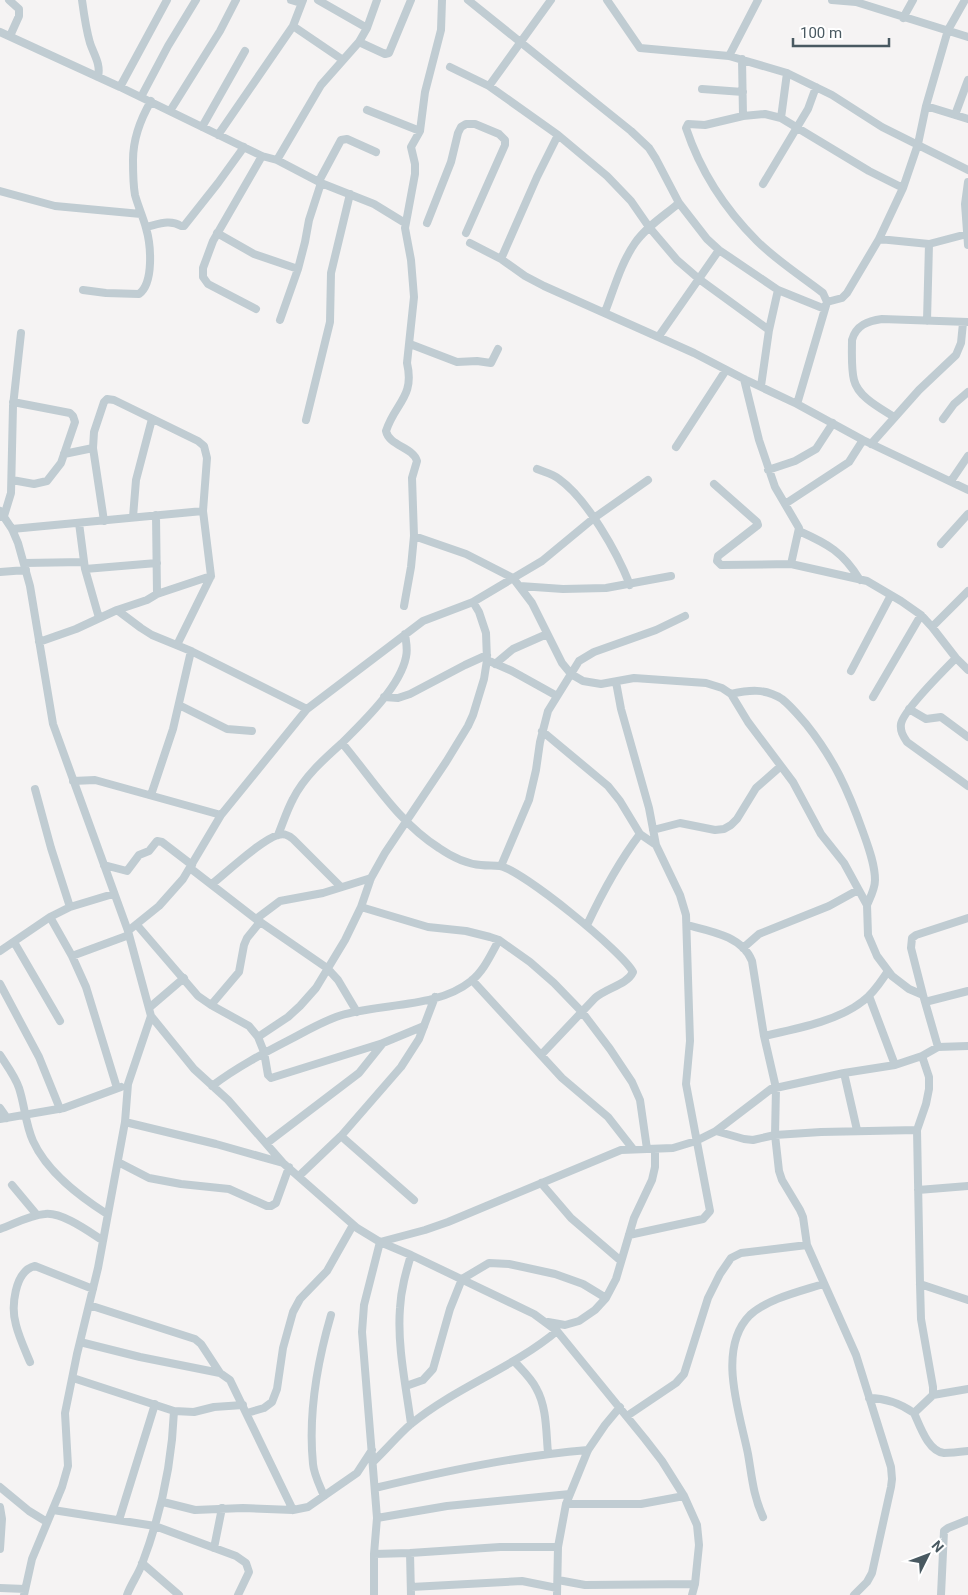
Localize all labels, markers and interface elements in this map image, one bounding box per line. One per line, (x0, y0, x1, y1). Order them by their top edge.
scale bar (793, 15, 889, 47)
text: 100 m (800, 24, 842, 42)
north arrow (903, 1530, 953, 1580)
text: N (928, 1537, 947, 1555)

